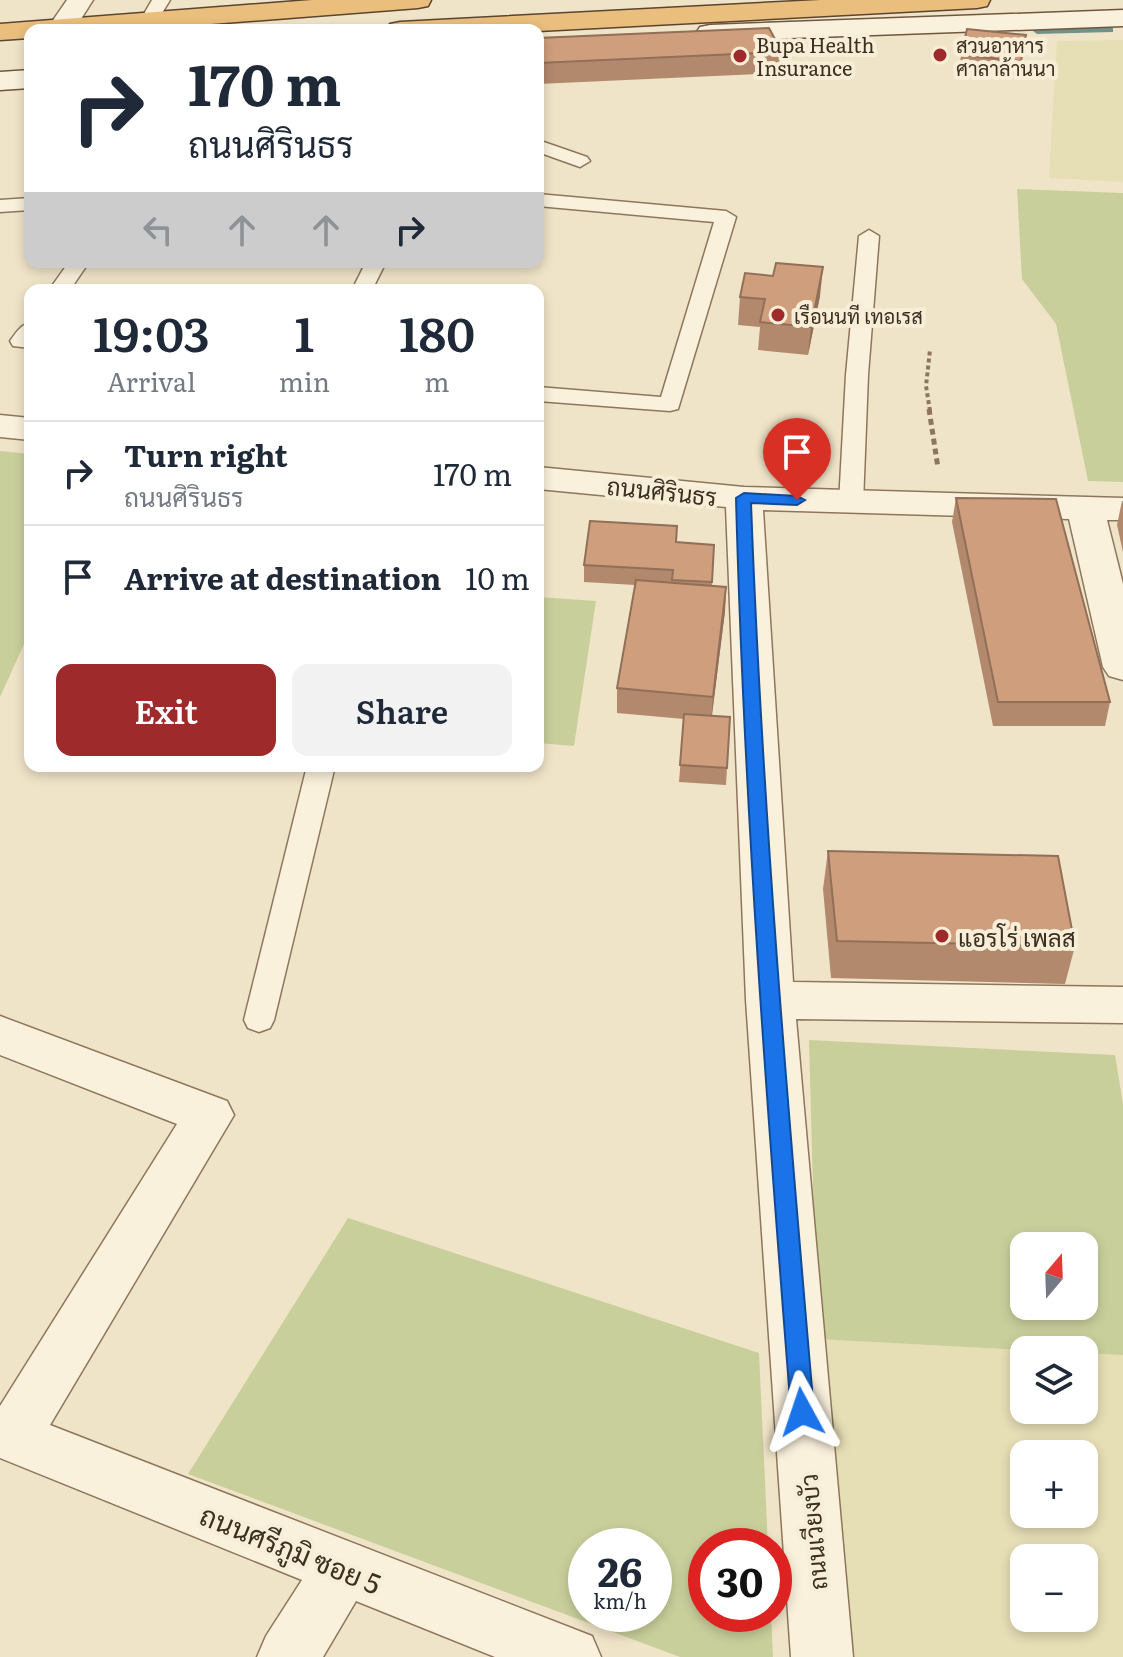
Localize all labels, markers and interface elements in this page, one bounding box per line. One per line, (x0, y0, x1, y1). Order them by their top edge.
place label: Bupa Health Insurance (756, 29, 875, 82)
place label: สวนอาหาร ศาลาล้านนา (956, 29, 1056, 82)
text: 170 m (188, 40, 341, 123)
marker: สวนอาหาร ศาลาล้านนา (931, 46, 949, 64)
marker: Bupa Health Insurance (731, 47, 749, 65)
icon: right (56, 56, 160, 160)
text: ถนนศิรินธร (188, 116, 354, 169)
icon: left (136, 208, 180, 252)
icon: ahead (220, 208, 264, 252)
icon: ahead (304, 208, 348, 252)
icon: right (388, 208, 432, 252)
text: 19:03 (93, 296, 210, 367)
text: 1 (294, 296, 314, 367)
text: 180 (399, 296, 475, 367)
place label: เรือนนที เทอเรส (794, 300, 923, 330)
marker: เรือนนที เทอเรส (769, 306, 787, 324)
text: Arrival (107, 361, 196, 400)
text: min (279, 361, 330, 400)
text: m (424, 361, 450, 400)
pin (763, 418, 831, 500)
icon: arrive (775, 430, 819, 474)
text: Turn right (124, 432, 288, 476)
icon: right (56, 451, 100, 495)
text: 170 m (433, 451, 512, 495)
street label: ถนนศิรินธร (605, 467, 719, 513)
text: ถนนศิรินธร (124, 476, 244, 515)
icon: arrive (56, 555, 100, 599)
text: Arrive at destination (124, 555, 441, 599)
text: 10 m (465, 555, 530, 599)
button: Exit (56, 664, 276, 756)
button: Share (292, 664, 512, 756)
place label: แอรโร่ เพลส (958, 919, 1076, 954)
marker: แอรโร่ เพลส (933, 927, 951, 945)
north arrow (1010, 1232, 1098, 1320)
map controls (1010, 1232, 1098, 1632)
button: layers (1010, 1336, 1098, 1424)
position arrow (760, 1370, 844, 1454)
button: + (1010, 1440, 1098, 1528)
street label: ถนนเวียงบัว (789, 1472, 835, 1592)
street label: ถนนศรีภูมิ ซอย 5 (194, 1493, 388, 1604)
speed limit sign: 30 (688, 1528, 792, 1632)
text: 26 (598, 1540, 642, 1599)
button: − (1010, 1544, 1098, 1632)
text: km/h (593, 1585, 647, 1615)

